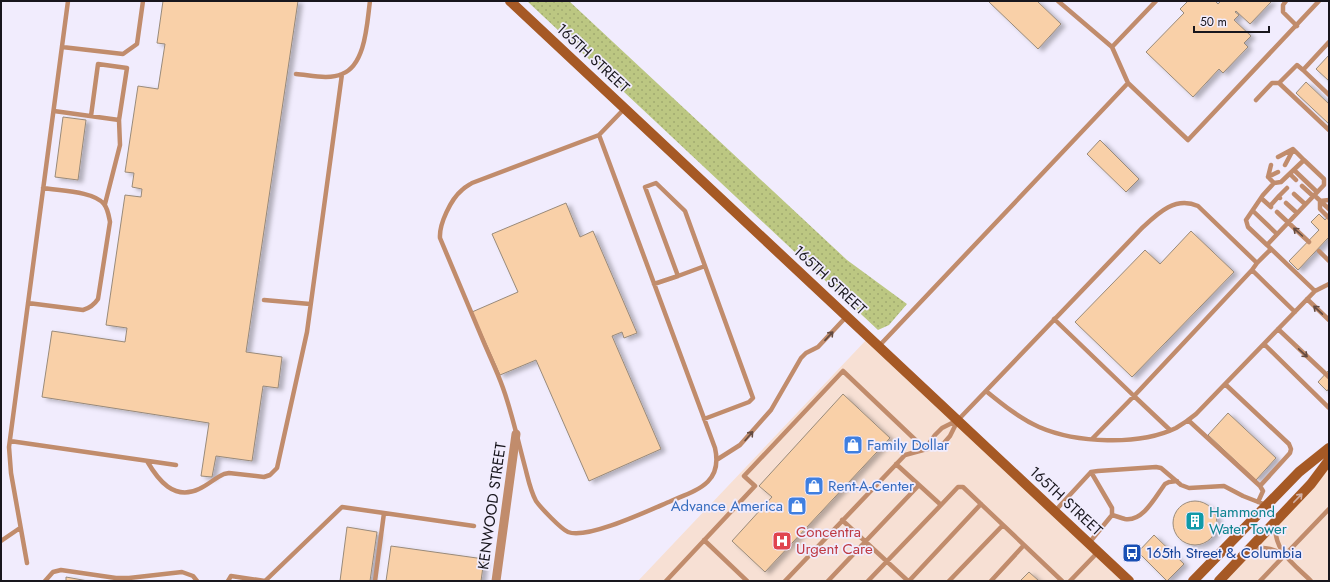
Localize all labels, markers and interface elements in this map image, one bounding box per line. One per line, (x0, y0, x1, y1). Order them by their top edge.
scale bar (1194, 8, 1269, 34)
text: 50 m (1200, 13, 1227, 31)
street label: 165TH STREET (551, 18, 635, 98)
one-way arrow (1293, 228, 1304, 237)
street label: 165TH STREET (788, 240, 872, 320)
one-way arrow (1313, 305, 1323, 314)
one-way arrow (824, 331, 833, 341)
one-way arrow (1298, 349, 1309, 358)
one-way arrow (744, 430, 753, 441)
shop icon: Family Dollar (842, 434, 864, 456)
place label: Family Dollar (867, 434, 950, 456)
street label: KENWOOD STREET (472, 441, 512, 571)
street label: 165TH STREET (1024, 461, 1108, 541)
shop icon: Rent-A-Center (803, 475, 825, 497)
place label: Rent-A-Center (828, 475, 915, 497)
one-way arrow (1293, 493, 1303, 503)
place label: Advance America (671, 495, 783, 517)
shop icon: Advance America (786, 495, 808, 517)
place label: Hammond Water Tower (1209, 501, 1288, 540)
building icon: Hammond Water Tower (1184, 510, 1206, 532)
place label: Concentra Urgent Care (796, 521, 873, 560)
hospital icon: Concentra Urgent Care (771, 530, 793, 552)
bus stop icon: 165th Street & Columbia (1121, 542, 1143, 564)
place label: 165th Street & Columbia (1146, 542, 1302, 564)

